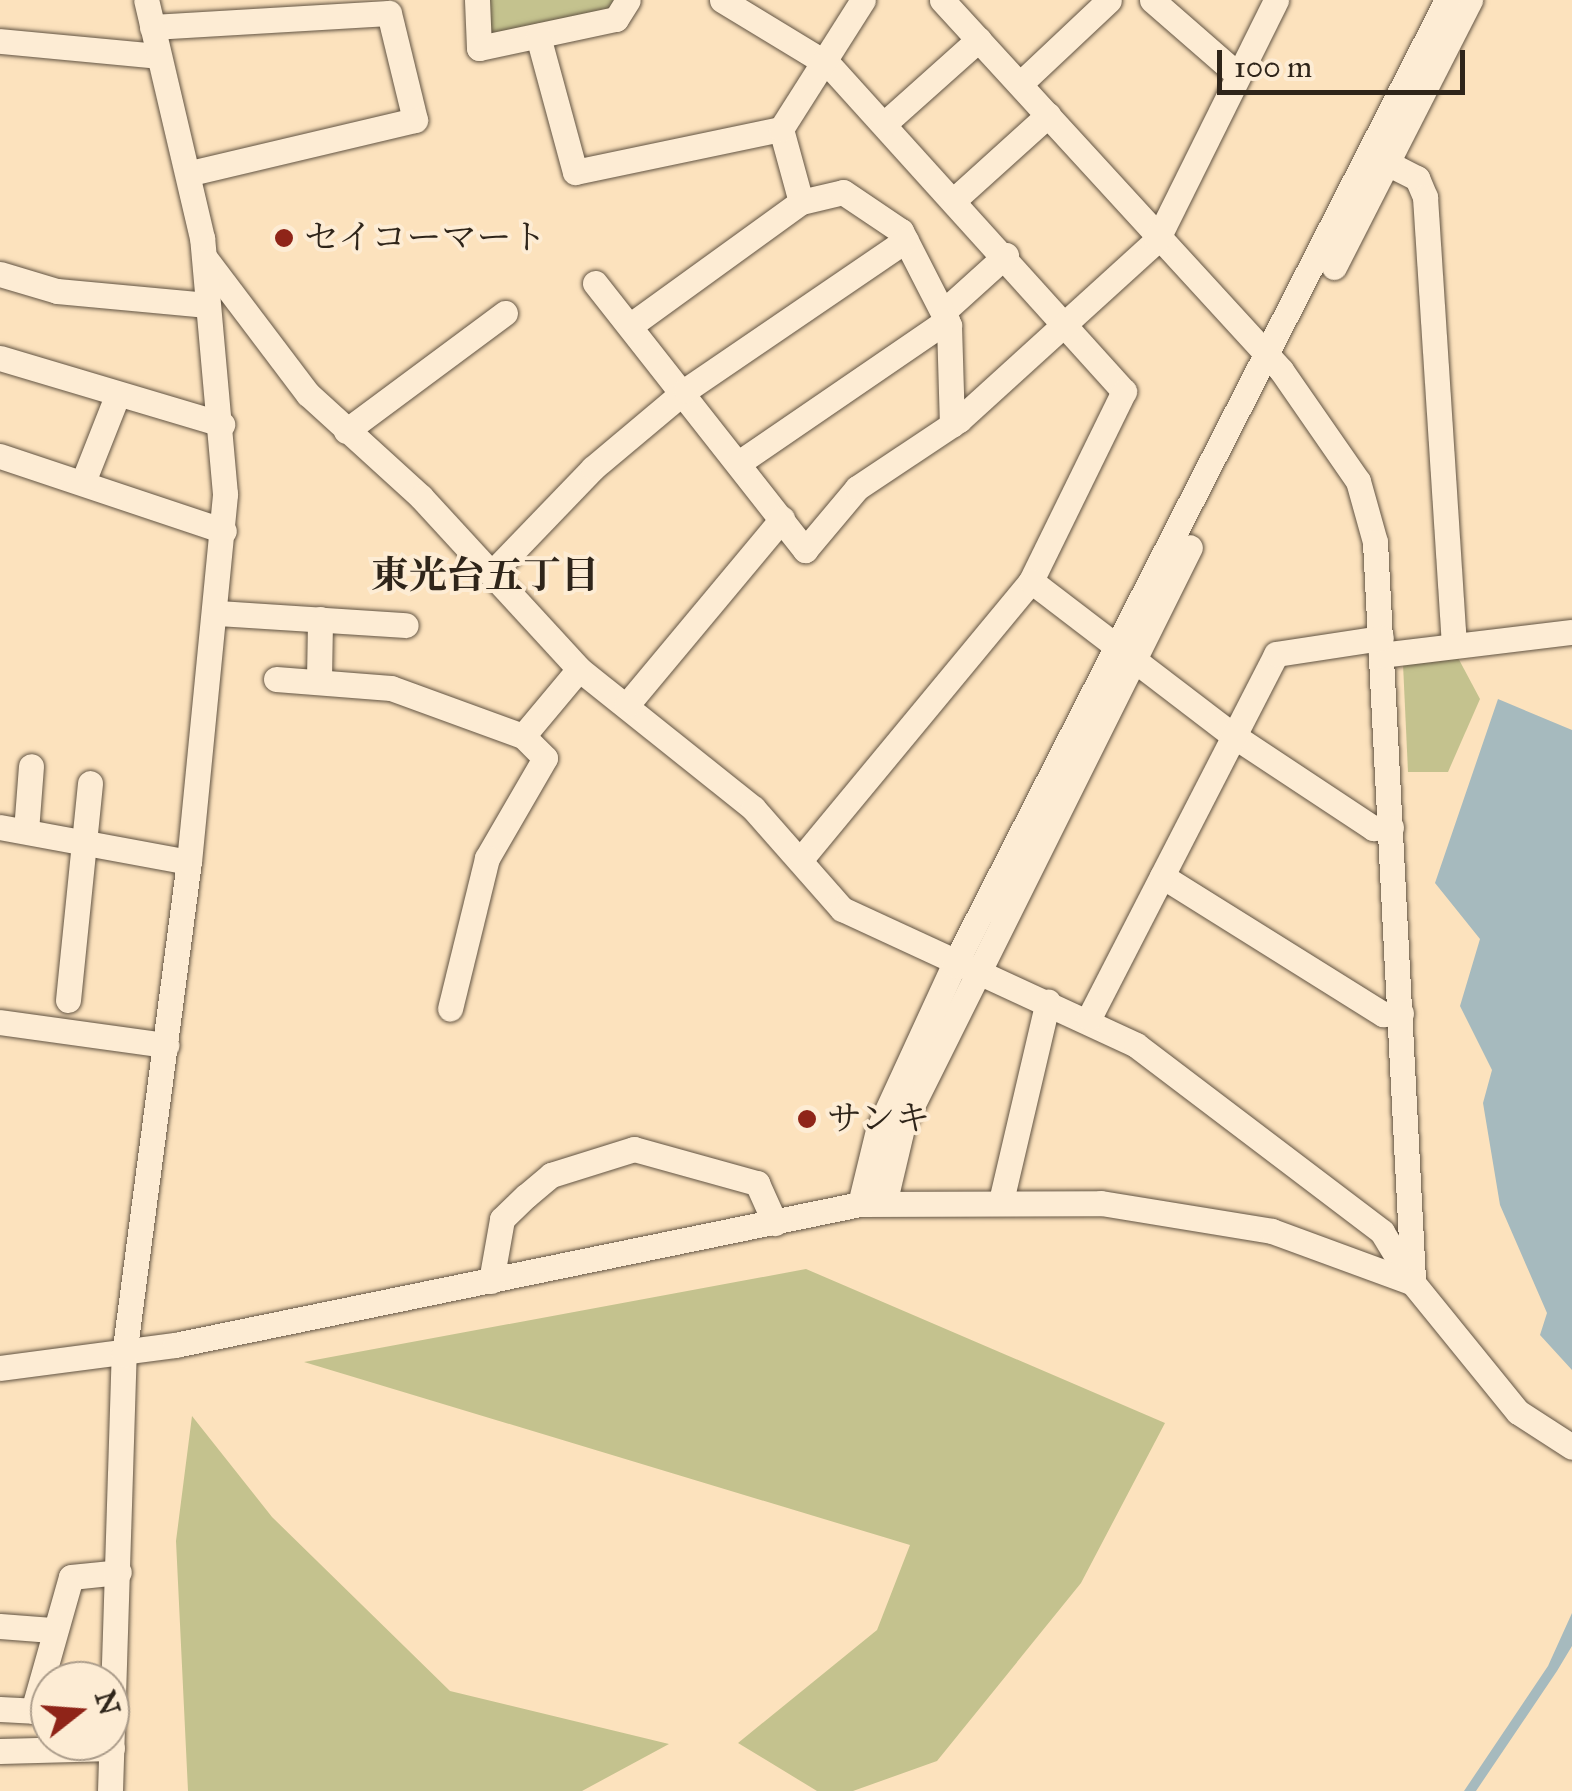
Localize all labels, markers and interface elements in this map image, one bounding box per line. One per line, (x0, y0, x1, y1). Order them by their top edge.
scale bar (1222, 30, 1470, 92)
text: 100 m (1234, 49, 1312, 85)
place label: セイコーマート (304, 217, 549, 259)
marker: セイコーマート (273, 227, 295, 249)
district label: 東光台五丁目 (371, 553, 599, 599)
place label: サンキ (827, 1098, 932, 1140)
marker: サンキ (796, 1108, 818, 1130)
north arrow (30, 1661, 130, 1761)
text: N (87, 1686, 127, 1719)

